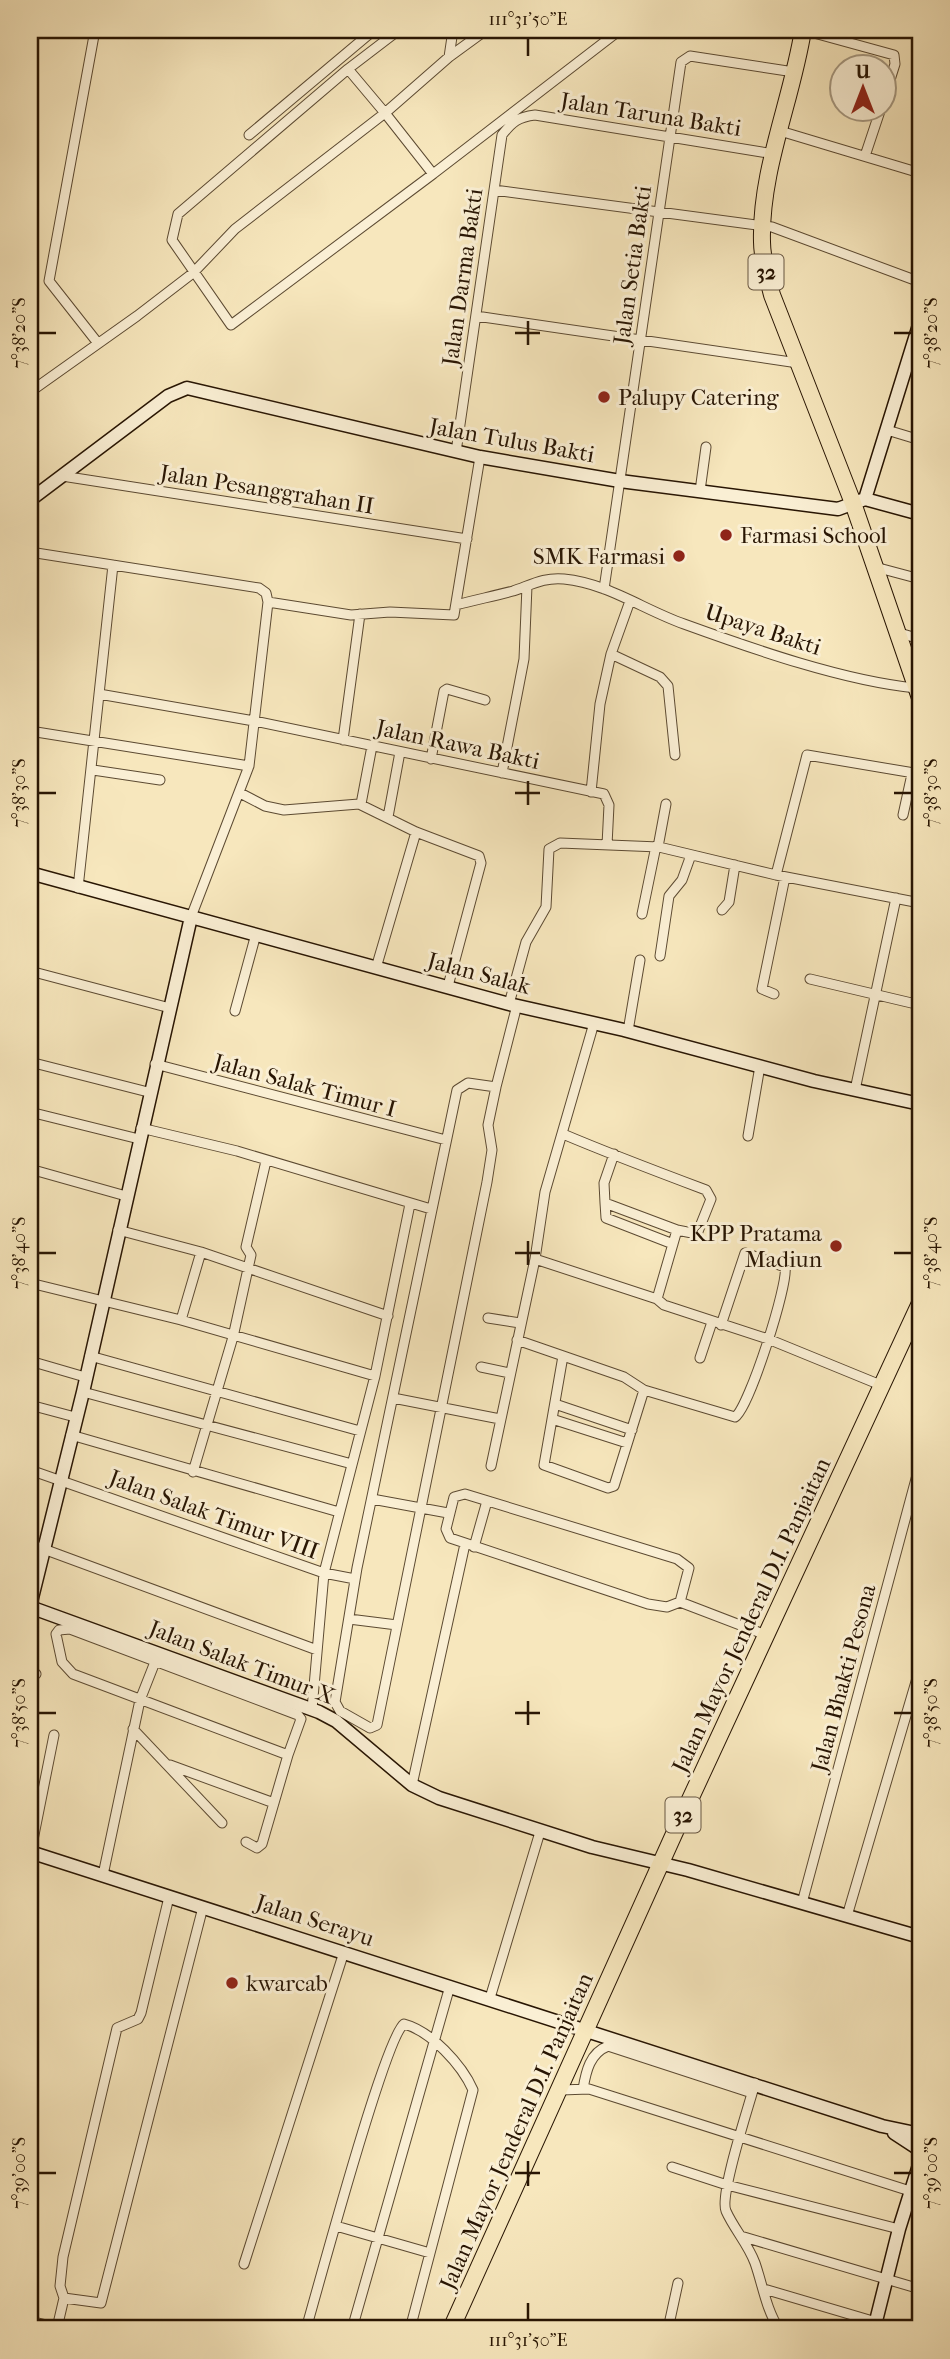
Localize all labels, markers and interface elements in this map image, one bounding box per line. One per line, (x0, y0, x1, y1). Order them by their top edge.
text: 111°31'50"E (488, 9, 568, 30)
north arrow (828, 52, 898, 122)
text: U (855, 61, 871, 83)
street label: Jalan Taruna Bakti (557, 87, 743, 142)
street label: Jalan Setia Bakti (608, 184, 657, 348)
street label: Jalan Darma Bakti (436, 186, 488, 370)
road number: 32 (748, 254, 784, 290)
text: 7°38'20"S (9, 297, 30, 369)
text: 7°38'20"S (921, 297, 942, 369)
place label: Palupy Catering (618, 384, 779, 411)
marker: Palupy Catering (596, 389, 612, 405)
street label: Jalan Tulus Bakti (425, 412, 597, 468)
street label: Jalan Pesanggrahan II (156, 459, 376, 520)
place label: Farmasi School (740, 522, 887, 549)
marker: Farmasi School (718, 527, 734, 543)
place label: SMK Farmasi (533, 543, 665, 570)
marker: SMK Farmasi (671, 548, 687, 564)
street label: Upaya Bakti (701, 598, 825, 661)
street label: Jalan Rawa Bakti (372, 714, 542, 775)
text: 7°38'30"S (9, 758, 30, 828)
text: 7°38'30"S (921, 758, 942, 828)
street label: Jalan Salak (423, 946, 534, 1000)
street label: Jalan Salak Timur I (209, 1048, 399, 1123)
text: 7°38'40"S (9, 1217, 30, 1289)
text: 7°38'40"S (921, 1217, 942, 1289)
place label: KPP Pratama Madiun (690, 1220, 823, 1273)
marker: KPP Pratama Madiun (828, 1238, 844, 1254)
street label: Jalan Mayor Jenderal D.I. Panjaitan (666, 1453, 837, 1779)
street label: Jalan Salak Timur VIII (104, 1463, 322, 1565)
street label: Jalan Bhakti Pesona (805, 1581, 882, 1777)
street label: Jalan Salak Timur X (143, 1614, 339, 1710)
text: 7°38'50"S (9, 1678, 30, 1748)
text: 7°38'50"S (921, 1678, 942, 1748)
road number: 32 (666, 1798, 700, 1832)
street label: Jalan Serayu (250, 1888, 377, 1952)
street label: Jalan Mayor Jenderal D.I. Panjaitan (433, 1968, 599, 2296)
place label: kwarcab (246, 1970, 328, 1997)
marker: kwarcab (224, 1975, 240, 1991)
text: 7°39'00"S (9, 2137, 30, 2209)
text: 7°39'00"S (921, 2137, 942, 2209)
text: 111°31'50"E (488, 2330, 568, 2351)

